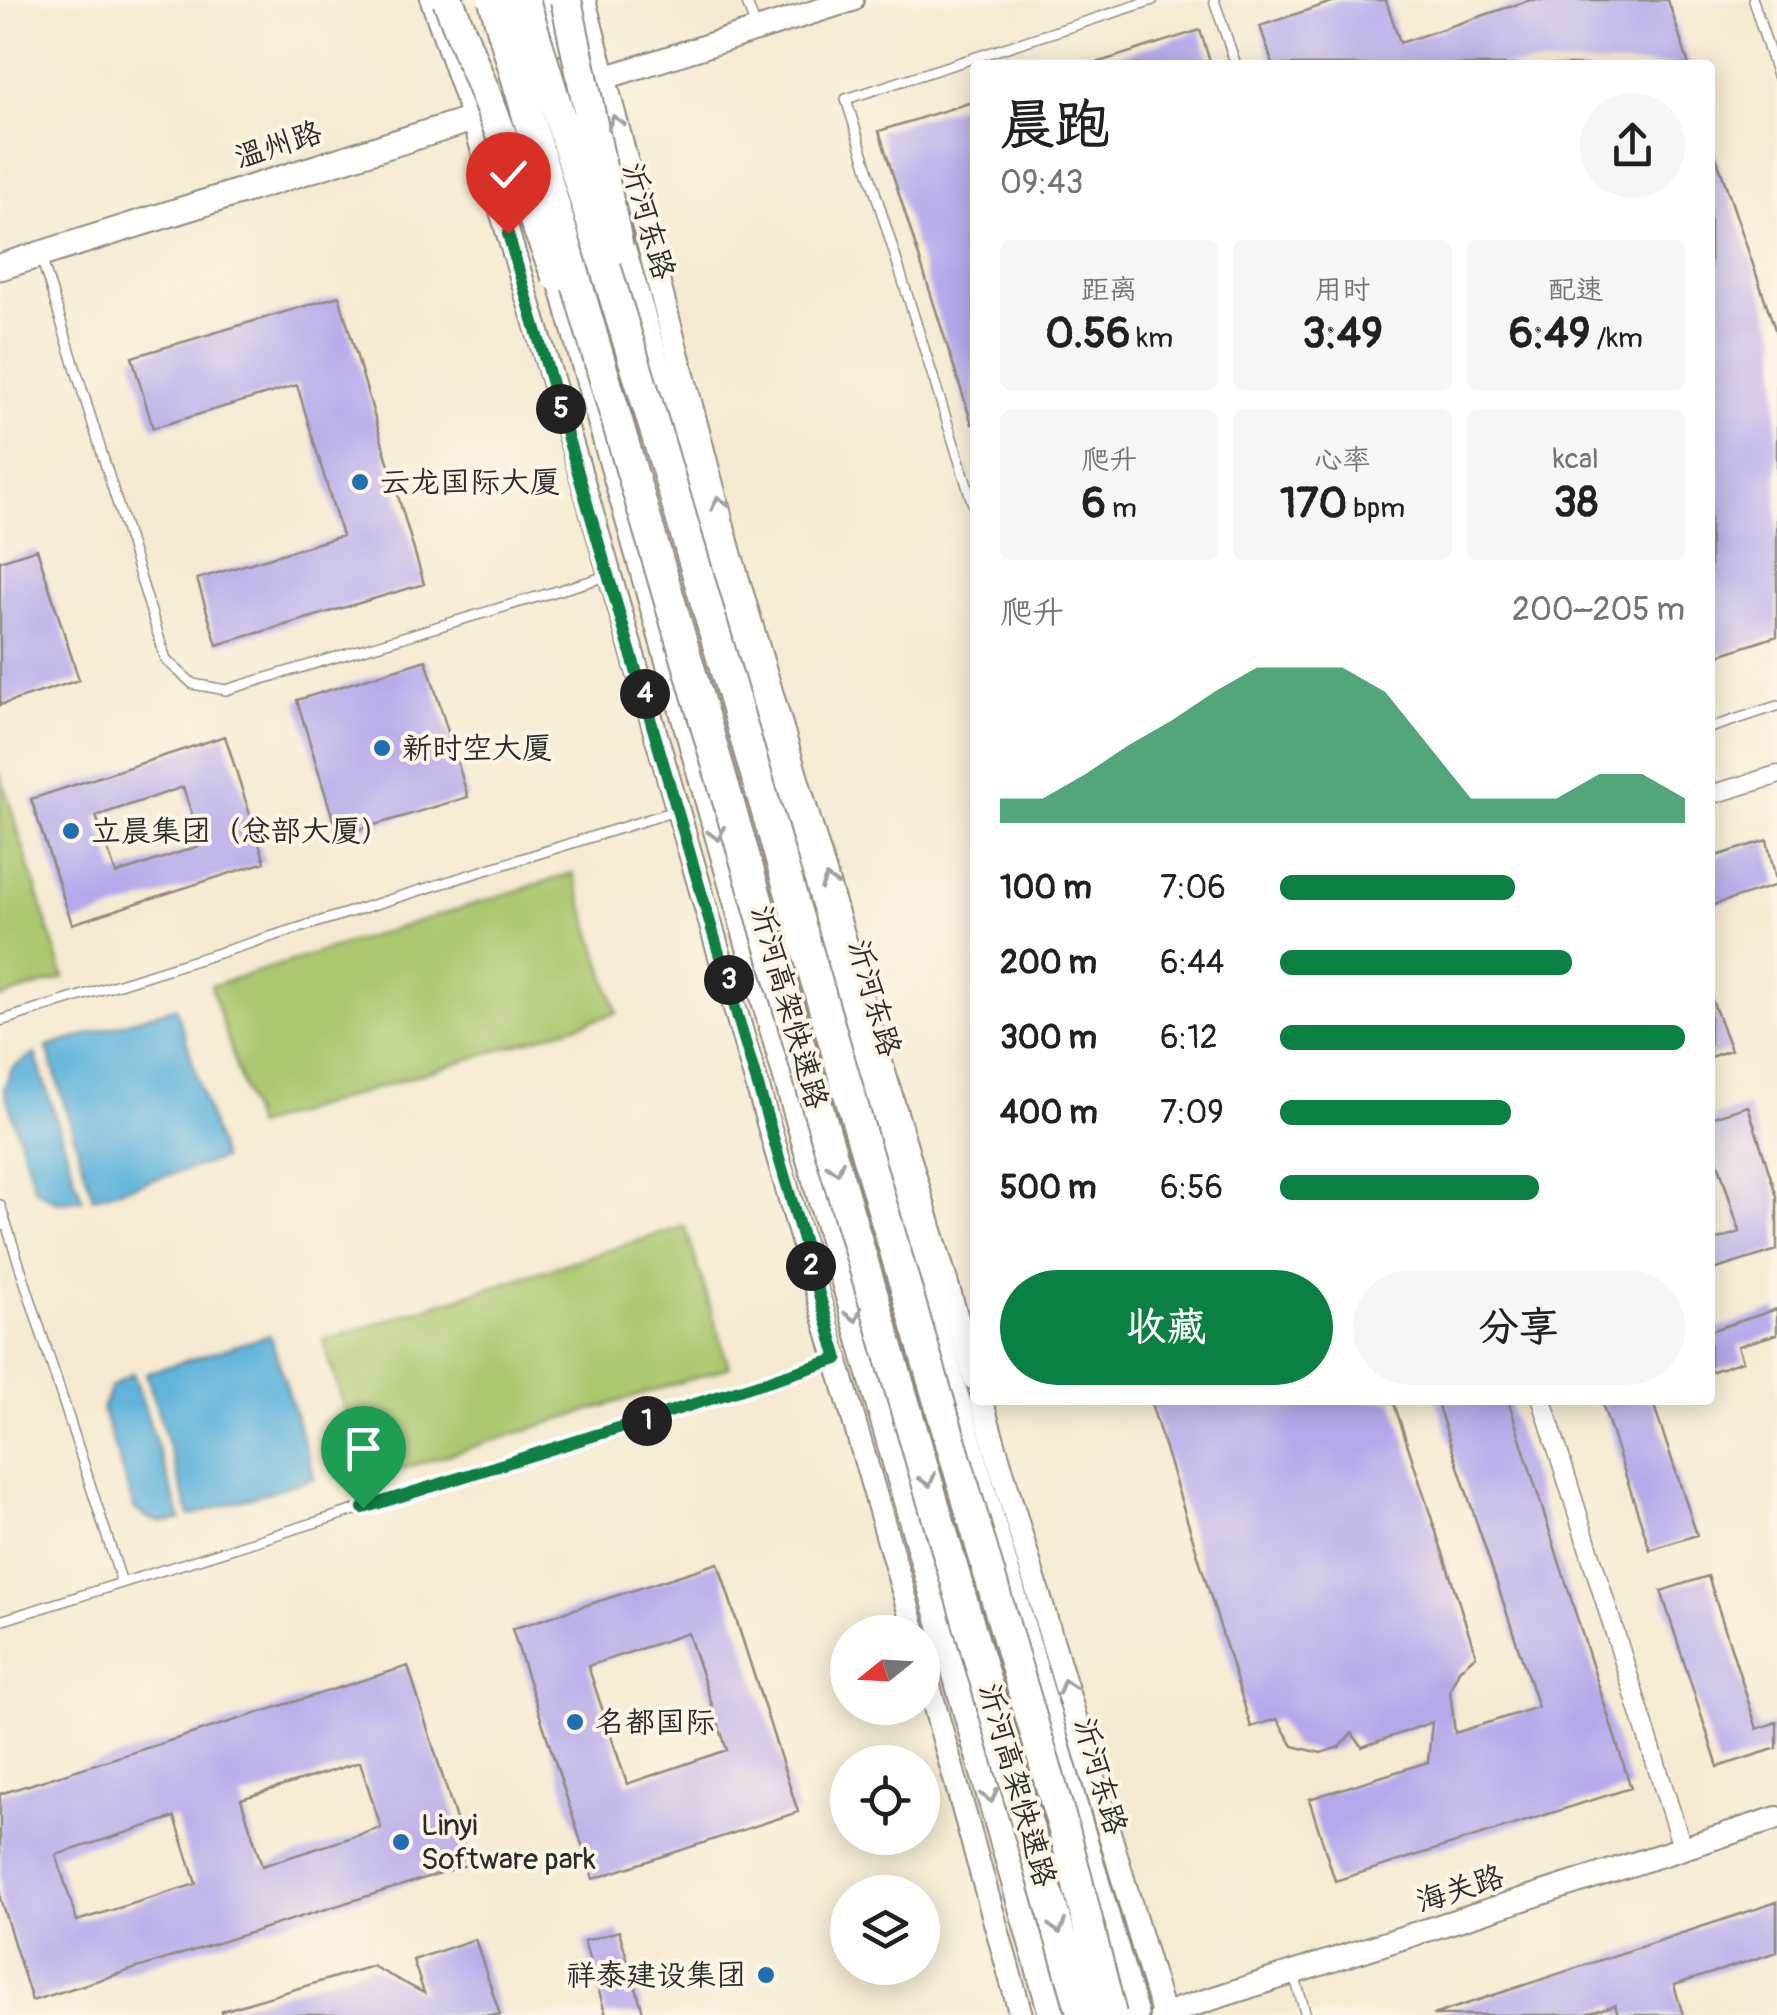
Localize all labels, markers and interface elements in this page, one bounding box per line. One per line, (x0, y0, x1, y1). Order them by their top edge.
text: 晨跑 (1000, 91, 1110, 160)
button: share (1580, 93, 1685, 198)
street label: 温州路 (229, 113, 327, 177)
one-way arrow (605, 114, 626, 131)
pin (466, 132, 551, 235)
icon: check (481, 147, 536, 202)
street label: 沂河东路 (614, 158, 682, 284)
text: 09:43 (1000, 163, 1083, 203)
text: 距离 (1081, 273, 1137, 308)
text: 用时 (1314, 273, 1371, 308)
text: 配速 (1548, 273, 1604, 308)
text: 0.56 (1045, 308, 1130, 360)
text: 3:49 (1302, 308, 1383, 360)
text: 6:49 (1509, 308, 1590, 360)
text: km (1130, 321, 1173, 356)
text: /km (1590, 321, 1643, 356)
pin: 5 (536, 384, 586, 434)
text: 5 (553, 391, 569, 426)
text: kcal (1553, 442, 1599, 477)
text: 爬升 (1081, 443, 1137, 478)
text: 心率 (1314, 443, 1371, 478)
place label: 云龙国际大厦 (380, 464, 560, 501)
marker: 云龙国际大厦 (349, 471, 371, 493)
text: 38 (1554, 477, 1598, 529)
text: 6 (1081, 478, 1106, 530)
text: 170 (1280, 478, 1347, 530)
text: m (1106, 491, 1137, 526)
text: bpm (1347, 491, 1405, 526)
one-way arrow (710, 495, 731, 512)
text: 200–205 m (1512, 590, 1685, 630)
text: 爬升 (1000, 593, 1064, 633)
pin: 4 (620, 669, 670, 719)
text: 4 (637, 676, 653, 711)
place label: 新时空大厦 (402, 730, 552, 767)
marker: 新时空大厦 (371, 737, 393, 759)
place label: 立晨集团（总部大厦） (91, 813, 391, 850)
marker: 立晨集团（总部大厦） (60, 820, 82, 842)
one-way arrow (705, 825, 726, 842)
text: 100 m (1000, 868, 1092, 908)
text: 7:06 (1160, 868, 1226, 908)
one-way arrow (819, 875, 840, 892)
street label: 沂河高架快速路 (742, 901, 836, 1113)
street label: 沂河东路 (840, 935, 908, 1061)
text: 200 m (1000, 943, 1097, 983)
text: 6:44 (1160, 943, 1224, 983)
pin: 3 (704, 955, 754, 1005)
text: 3 (721, 962, 737, 997)
text: 300 m (1000, 1018, 1097, 1058)
text: 6:12 (1160, 1018, 1218, 1058)
text: 400 m (1000, 1093, 1098, 1133)
text: 7:09 (1160, 1093, 1224, 1133)
one-way arrow (824, 1159, 845, 1176)
text: 500 m (1000, 1168, 1096, 1208)
text: 6:56 (1160, 1168, 1223, 1208)
pin: 2 (786, 1241, 836, 1291)
text: 2 (803, 1248, 819, 1283)
button: 收藏 (1000, 1270, 1333, 1385)
button: 分享 (1353, 1270, 1685, 1385)
one-way arrow (842, 1306, 863, 1323)
pin: 1 (622, 1396, 672, 1446)
text: 1 (642, 1403, 652, 1438)
pin (321, 1406, 406, 1509)
icon: arrive (336, 1421, 391, 1476)
one-way arrow (916, 1471, 937, 1488)
north arrow (830, 1615, 940, 1725)
map controls (830, 1615, 940, 1985)
one-way arrow (1057, 1678, 1078, 1695)
street label: 沂河高架快速路 (970, 1679, 1064, 1891)
place label: 名都国际 (595, 1704, 715, 1741)
marker: 名都国际 (564, 1711, 586, 1733)
street label: 沂河东路 (1066, 1713, 1134, 1839)
button: locate (830, 1745, 940, 1855)
one-way arrow (978, 1787, 999, 1804)
place label: Linyi Software park (421, 1807, 596, 1878)
marker: Linyi Software park (390, 1831, 412, 1853)
street label: 海关路 (1411, 1857, 1509, 1921)
button: layers (830, 1875, 940, 1985)
one-way arrow (1046, 1917, 1067, 1934)
place label: 祥泰建设集团 (566, 1957, 746, 1994)
marker: 祥泰建设集团 (755, 1964, 777, 1986)

